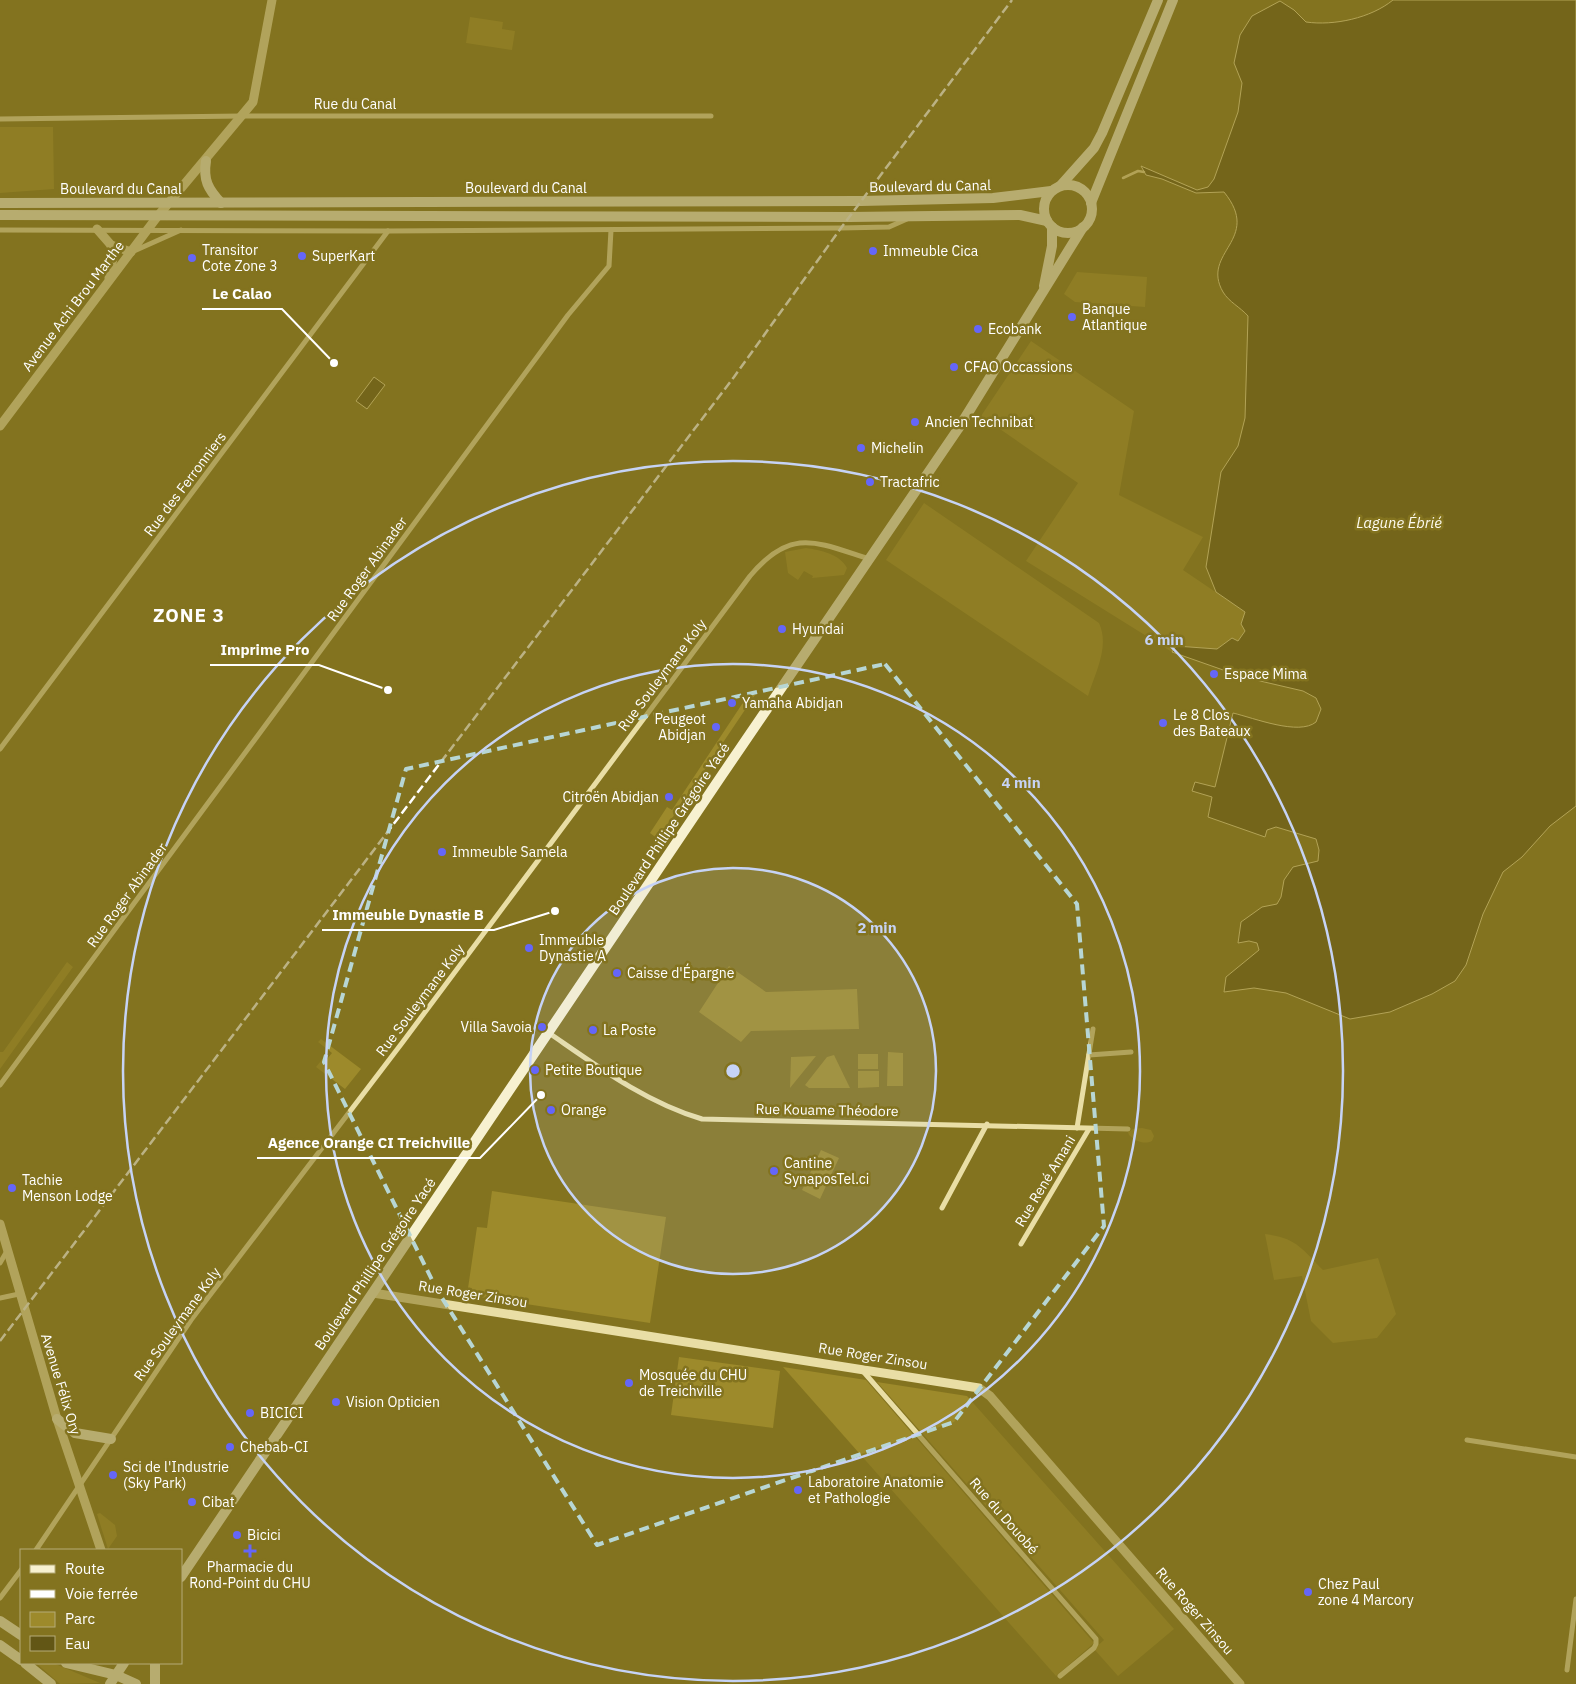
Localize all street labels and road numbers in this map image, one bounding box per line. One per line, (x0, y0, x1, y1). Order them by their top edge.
street label: Rue du Canal (314, 95, 397, 113)
street label: Boulevard du Canal (869, 176, 991, 196)
street label: Boulevard du Canal (465, 179, 587, 197)
street label: Boulevard du Canal (60, 180, 182, 198)
street label: Avenue Achi Brou Marthe (18, 237, 128, 375)
street label: Rue des Ferronniers (140, 428, 230, 540)
street label: Rue Roger Abinader (323, 513, 411, 625)
street label: Rue Souleymane Koly (614, 615, 710, 735)
street label: Boulevard Phillipe Grégoire Yacé (604, 739, 734, 919)
street label: Rue Roger Abinader (83, 839, 171, 951)
street label: Rue Souleymane Koly (372, 940, 468, 1060)
street label: Rue Kouame Théodore (755, 1100, 899, 1120)
street label: Rue René Amani (1011, 1132, 1079, 1230)
street label: Boulevard Phillipe Grégoire Yacé (310, 1174, 440, 1354)
street label: Rue Souleymane Koly (130, 1264, 224, 1384)
street label: Rue Roger Zinsou (417, 1276, 529, 1312)
street label: Avenue Félix Ory (37, 1331, 85, 1437)
street label: Rue Roger Zinsou (817, 1338, 929, 1374)
street label: Rue du Douobé (966, 1474, 1043, 1558)
street label: Rue Roger Zinsou (1152, 1564, 1238, 1658)

